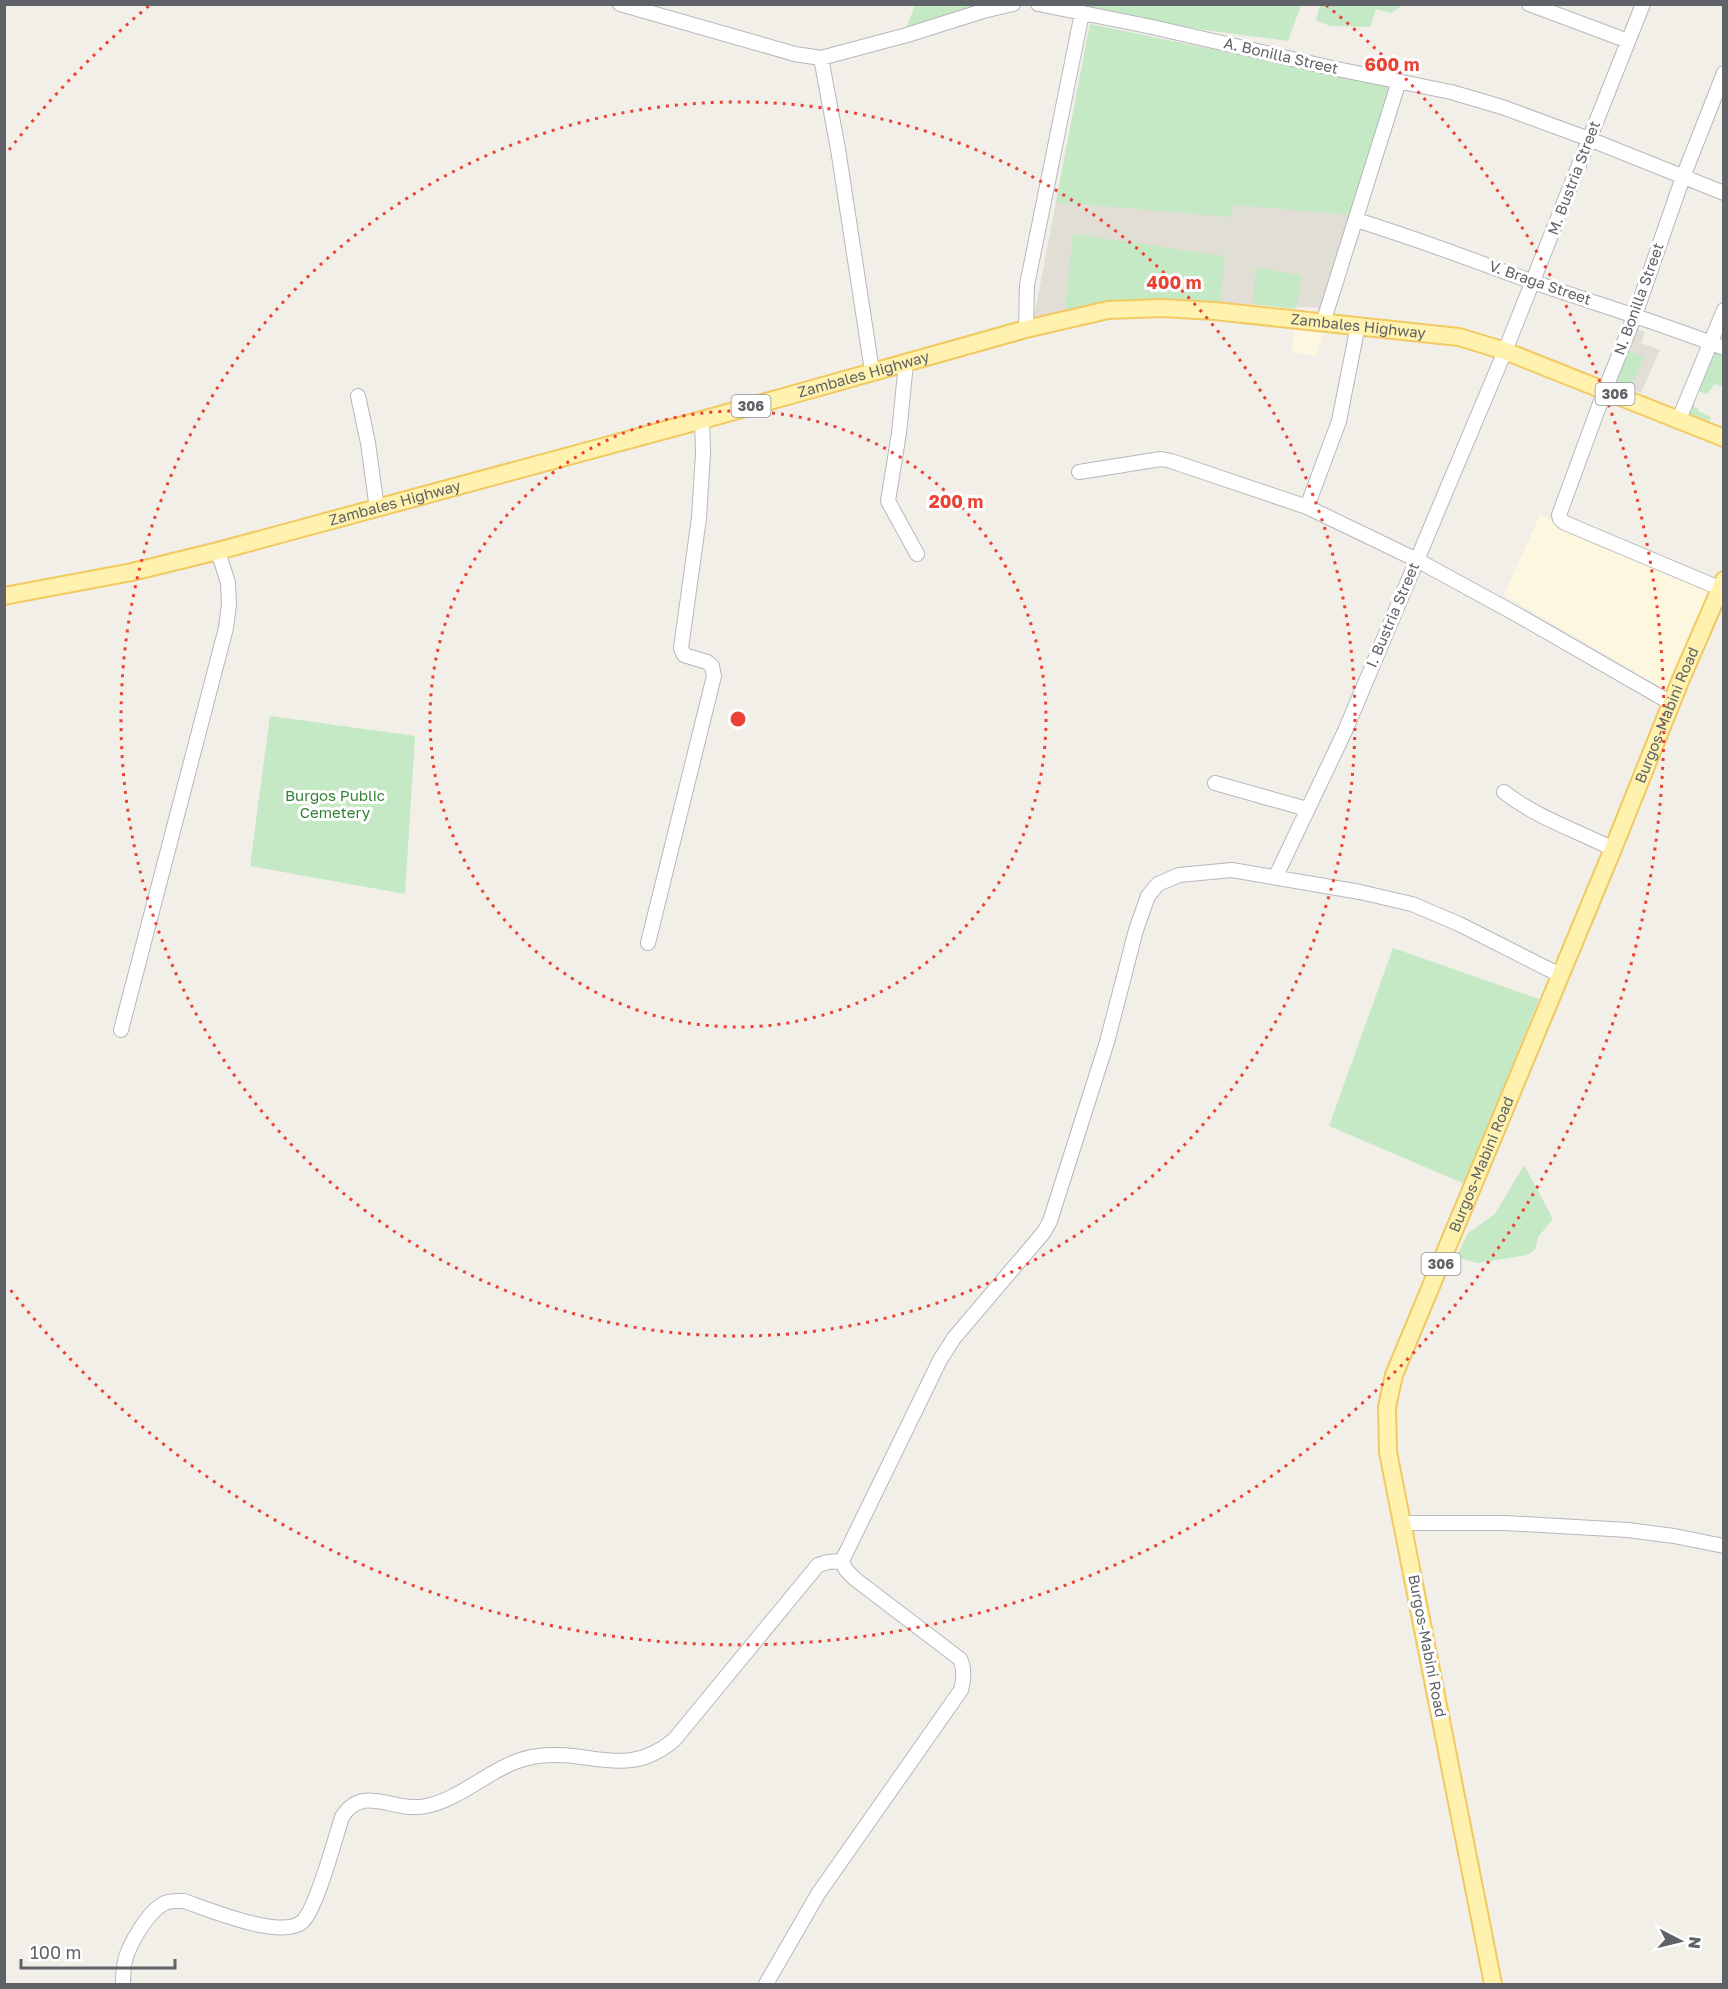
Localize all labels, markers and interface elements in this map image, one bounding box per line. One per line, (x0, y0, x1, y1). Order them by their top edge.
street label: A. Bonilla Street (1222, 33, 1340, 77)
text: 600 m (1364, 53, 1420, 75)
street label: M. Bustria Street (1543, 118, 1603, 237)
street label: N. Bonilla Street (1609, 240, 1667, 357)
street label: V. Braga Street (1487, 256, 1594, 308)
text: 400 m (1147, 271, 1201, 293)
street label: Zambales Highway (1290, 309, 1427, 341)
street label: Zambales Highway (796, 346, 932, 401)
road number: 306 (1596, 383, 1634, 405)
road number: 306 (732, 395, 771, 417)
street label: Zambales Highway (327, 476, 463, 529)
text: 200 m (929, 490, 983, 512)
street label: I. Bustria Street (1362, 559, 1422, 670)
street label: Burgos-Mabini Road (1630, 644, 1702, 786)
centre of rings (728, 709, 748, 729)
park label: Burgos Public Cemetery (285, 786, 385, 821)
street label: Burgos-Mabini Road (1444, 1094, 1517, 1235)
road number: 306 (1422, 1253, 1460, 1275)
street label: Burgos-Mabini Road (1405, 1573, 1451, 1719)
north arrow (1650, 1911, 1710, 1971)
scale bar (21, 1932, 176, 1970)
text: N (1684, 1936, 1706, 1950)
text: 100 m (30, 1941, 81, 1963)

